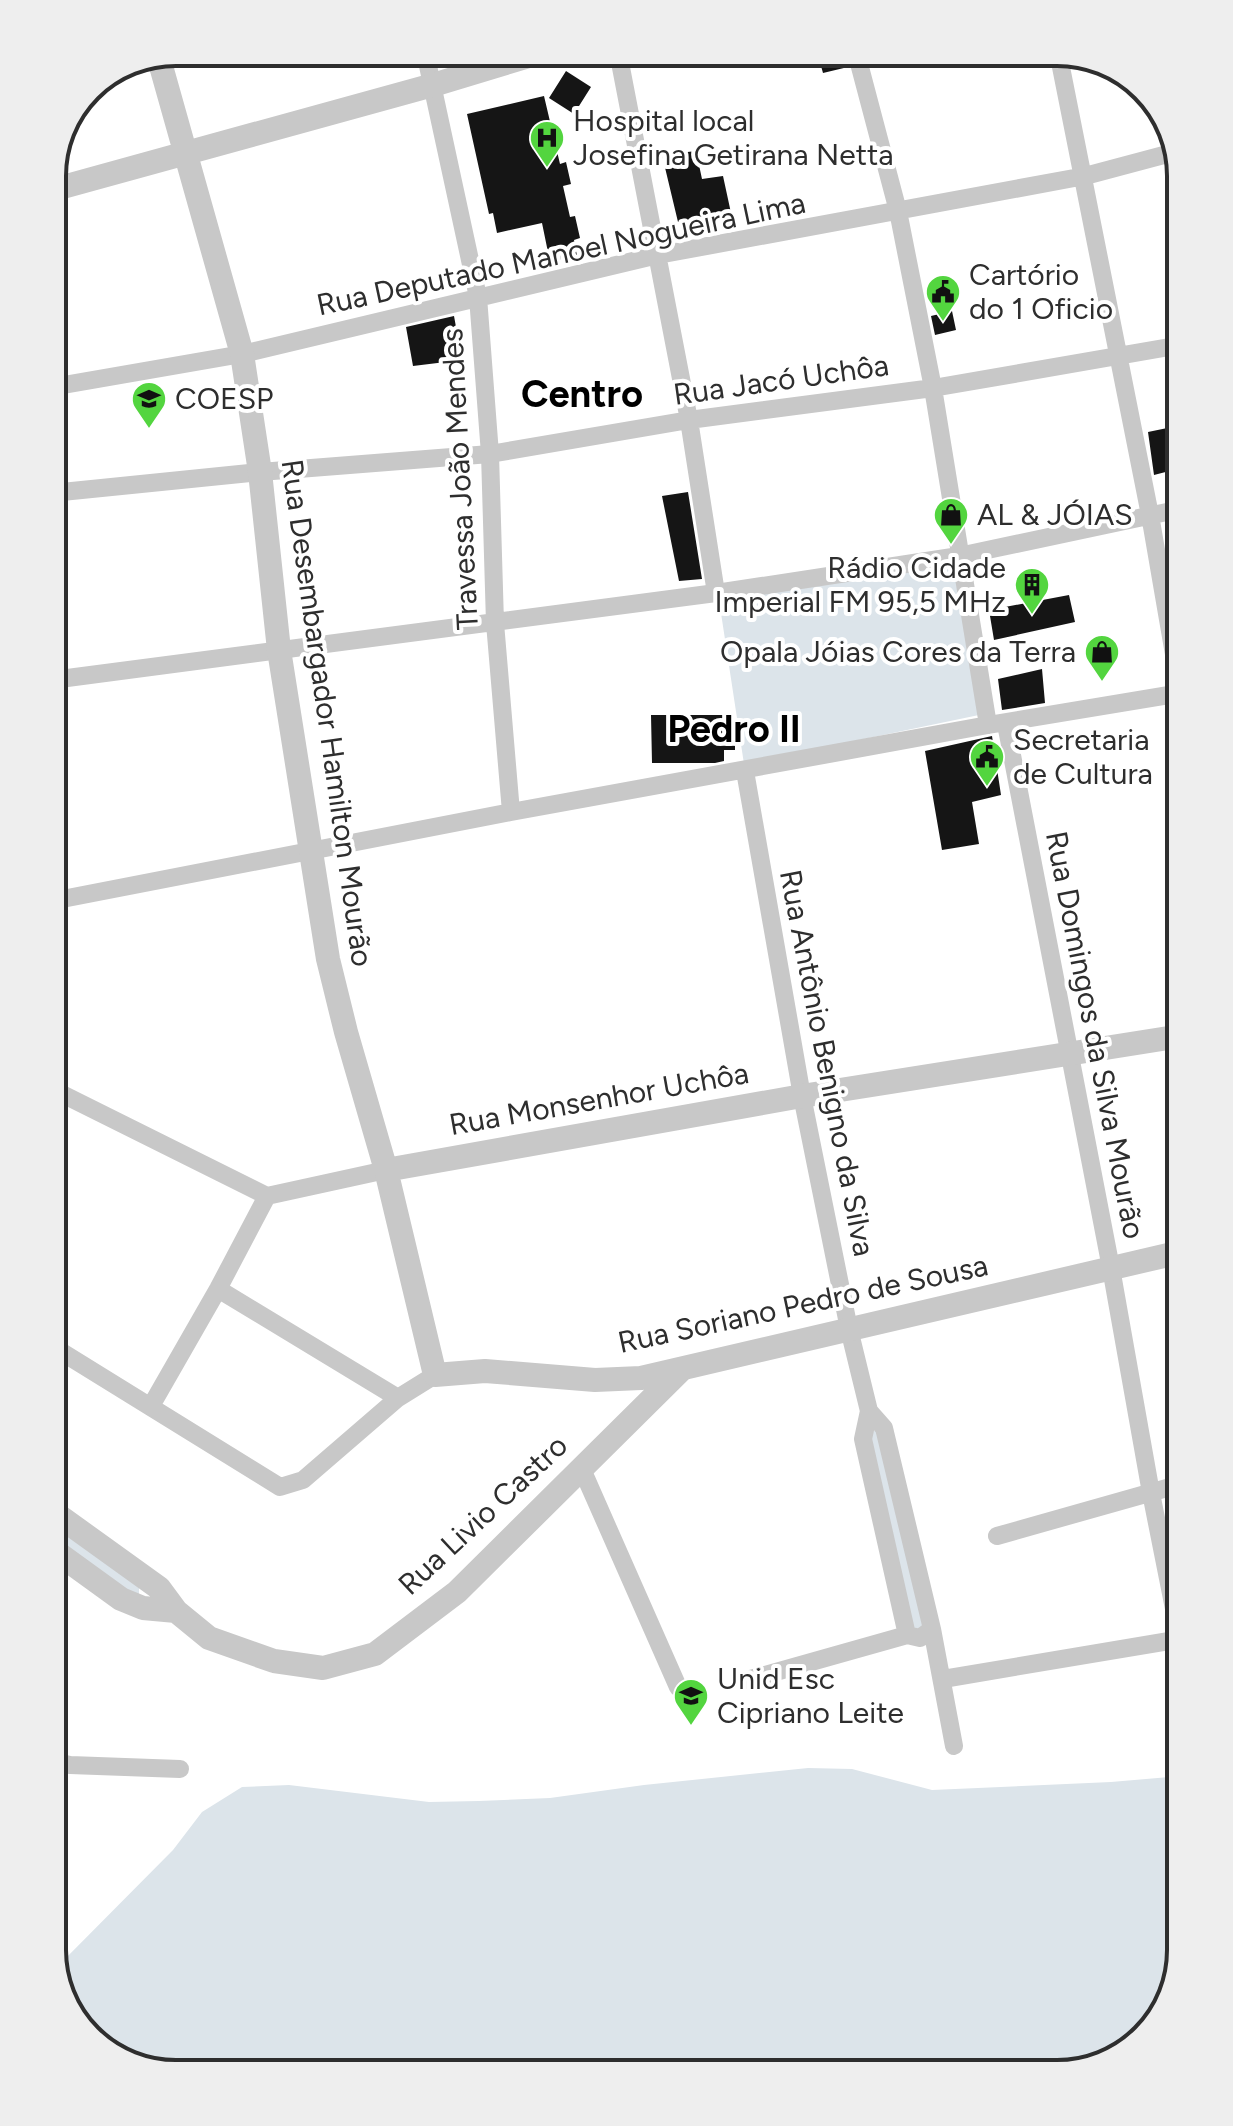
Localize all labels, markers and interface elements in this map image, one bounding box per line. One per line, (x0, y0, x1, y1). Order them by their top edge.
place label: Hospital local Josefina Getirana Netta (573, 102, 894, 173)
hospital icon: Hospital local Josefina Getirana Netta (528, 119, 566, 169)
street label: Rua Deputado Manoel Nogueira Lima (313, 184, 809, 323)
place label: Cartório do 1 Oficio (969, 256, 1113, 327)
public building icon: Cartório do 1 Oficio (924, 273, 962, 323)
street label: Travessa João Mendes (433, 327, 486, 631)
street label: Rua Jacó Uchôa (671, 346, 891, 413)
district label: Centro (521, 371, 643, 417)
school or university icon: COESP (130, 380, 168, 430)
place label: COESP (175, 380, 273, 417)
street label: Rua Desembargador Hamilton Mourão (274, 457, 381, 969)
shop icon: AL & JÓIAS (932, 496, 970, 546)
place label: AL & JÓIAS (977, 496, 1133, 533)
place label: Rádio Cidade Imperial FM 95,5 MHz (714, 549, 1006, 620)
building icon: Rádio Cidade Imperial FM 95,5 MHz (1013, 566, 1051, 616)
place label: Opala Jóias Cores da Terra (720, 633, 1076, 670)
shop icon: Opala Jóias Cores da Terra (1083, 633, 1121, 683)
district label: Pedro II (667, 706, 801, 752)
place label: Secretaria de Cultura (1013, 721, 1153, 792)
public building icon: Secretaria de Cultura (968, 738, 1006, 788)
street label: Rua Domingos da Silva Mourão (1038, 828, 1153, 1242)
street label: Rua Antônio Benigno da Silva (772, 867, 883, 1259)
street label: Rua Monsenhor Uchôa (446, 1054, 752, 1143)
street label: Rua Soriano Pedro de Sousa (615, 1246, 991, 1361)
street label: Rua Livio Castro (390, 1427, 575, 1602)
place label: Unid Esc Cipriano Leite (717, 1660, 904, 1731)
school or university icon: Unid Esc Cipriano Leite (672, 1677, 710, 1727)

